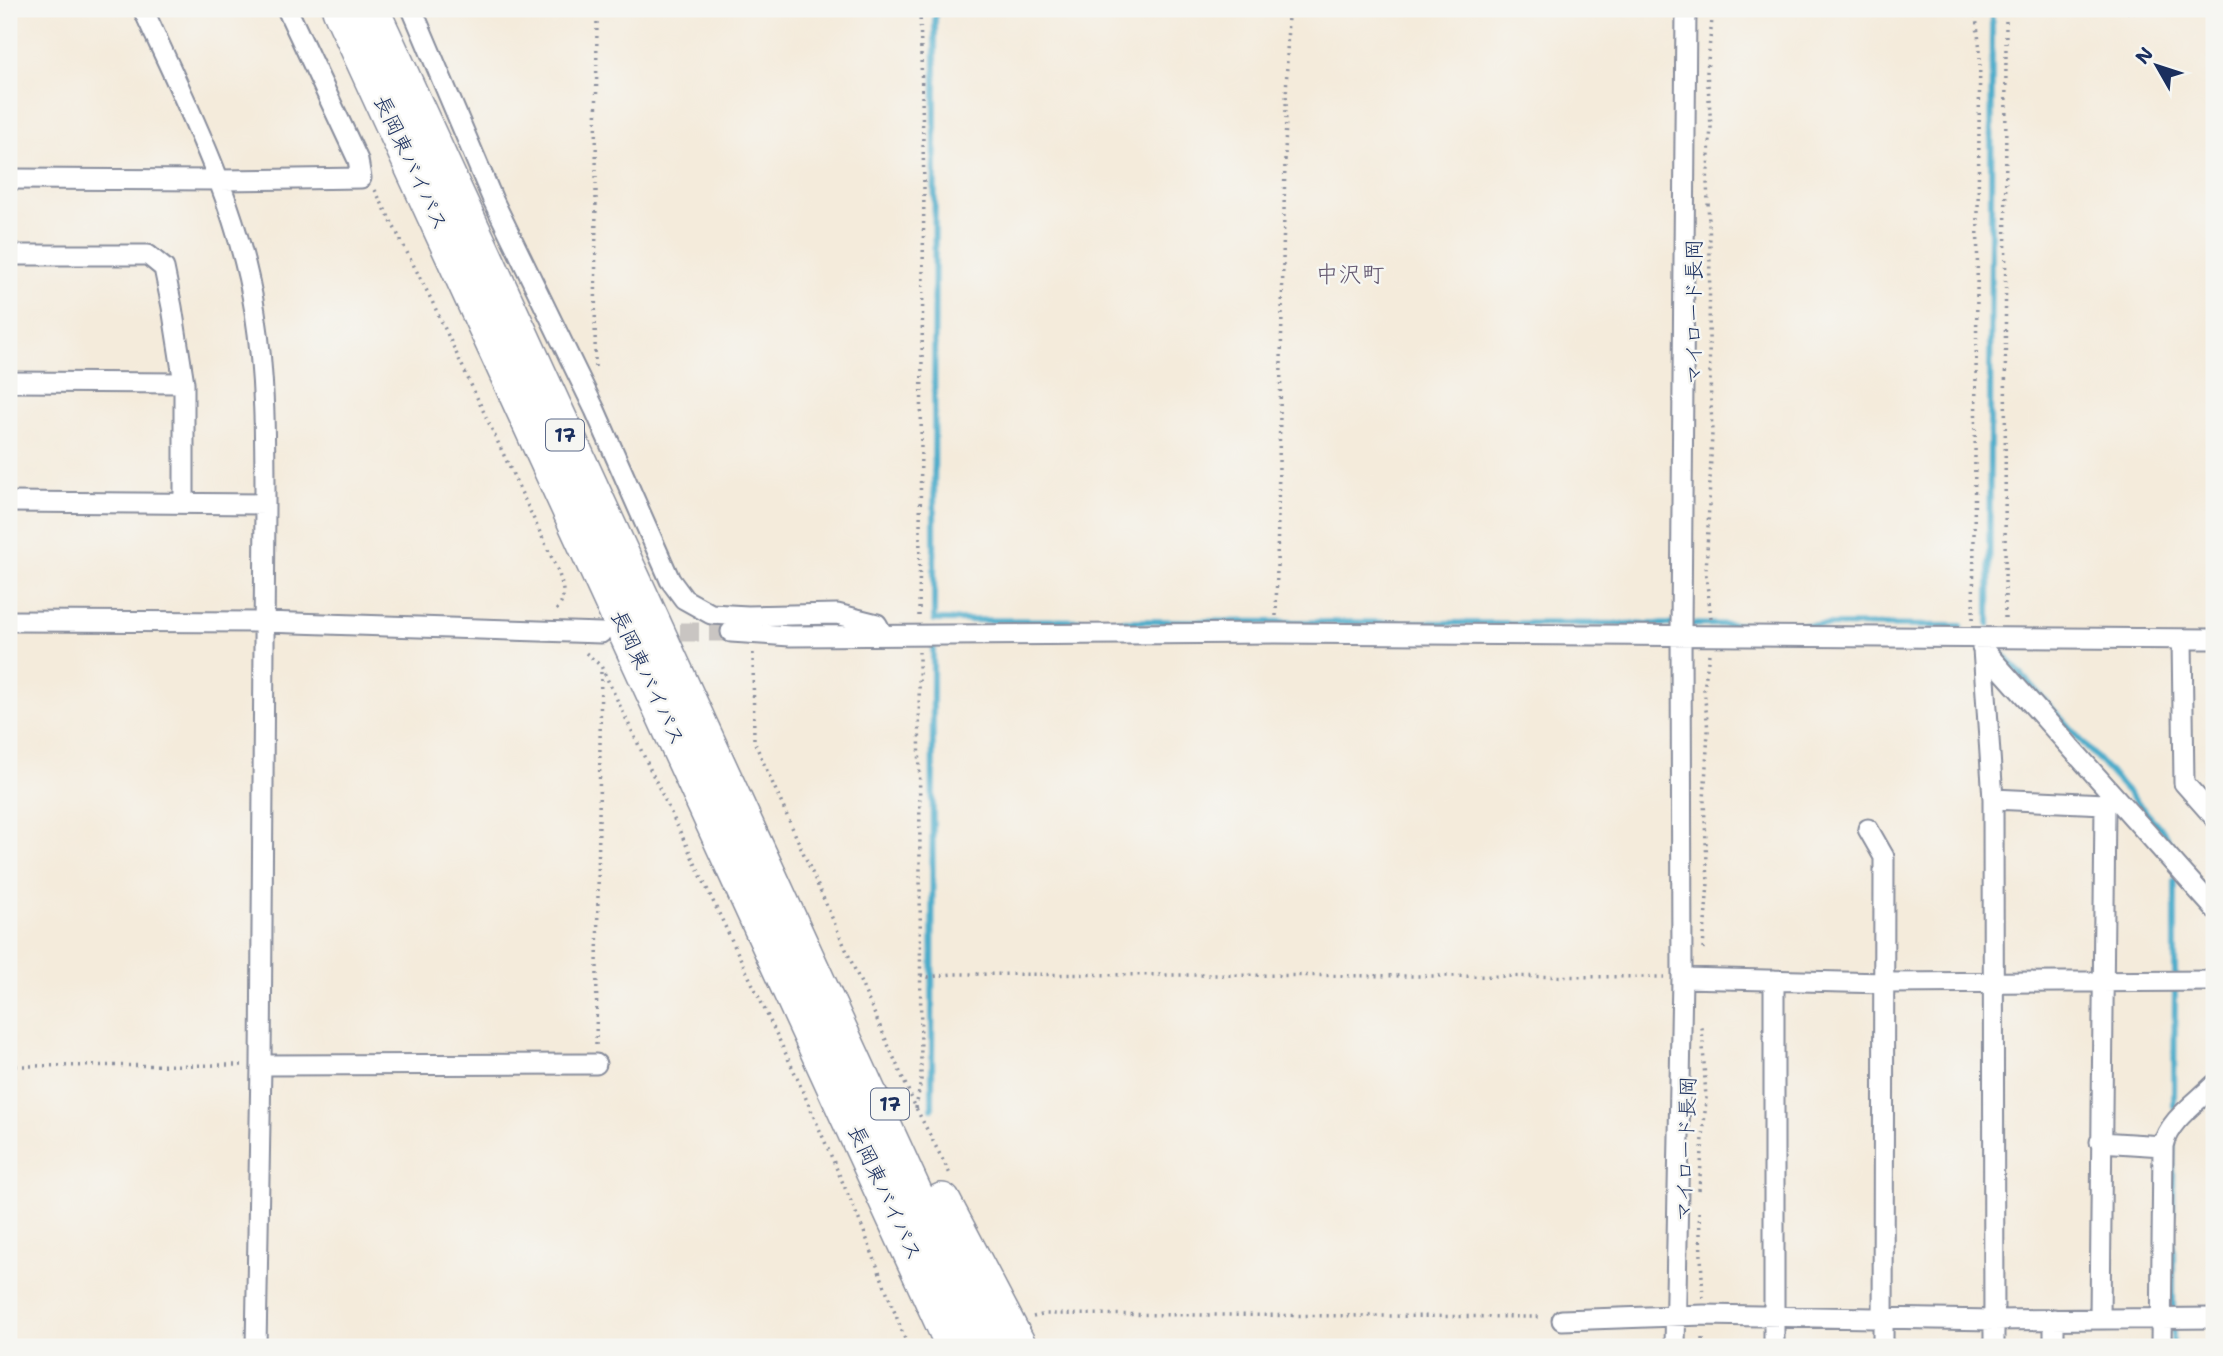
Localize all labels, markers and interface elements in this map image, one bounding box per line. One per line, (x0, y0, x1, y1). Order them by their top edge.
north arrow (2122, 32, 2192, 102)
text: N (2130, 42, 2159, 69)
street label: 長岡東バイパス (367, 91, 455, 235)
street label: マイロード長岡 (1680, 239, 1708, 385)
district label: 中沢町 (1316, 259, 1385, 289)
road number: 17 (546, 420, 584, 450)
street label: 長岡東バイパス (604, 606, 692, 750)
street label: マイロード長岡 (1669, 1075, 1703, 1223)
road number: 17 (871, 1088, 909, 1120)
street label: 長岡東バイパス (841, 1121, 929, 1265)

